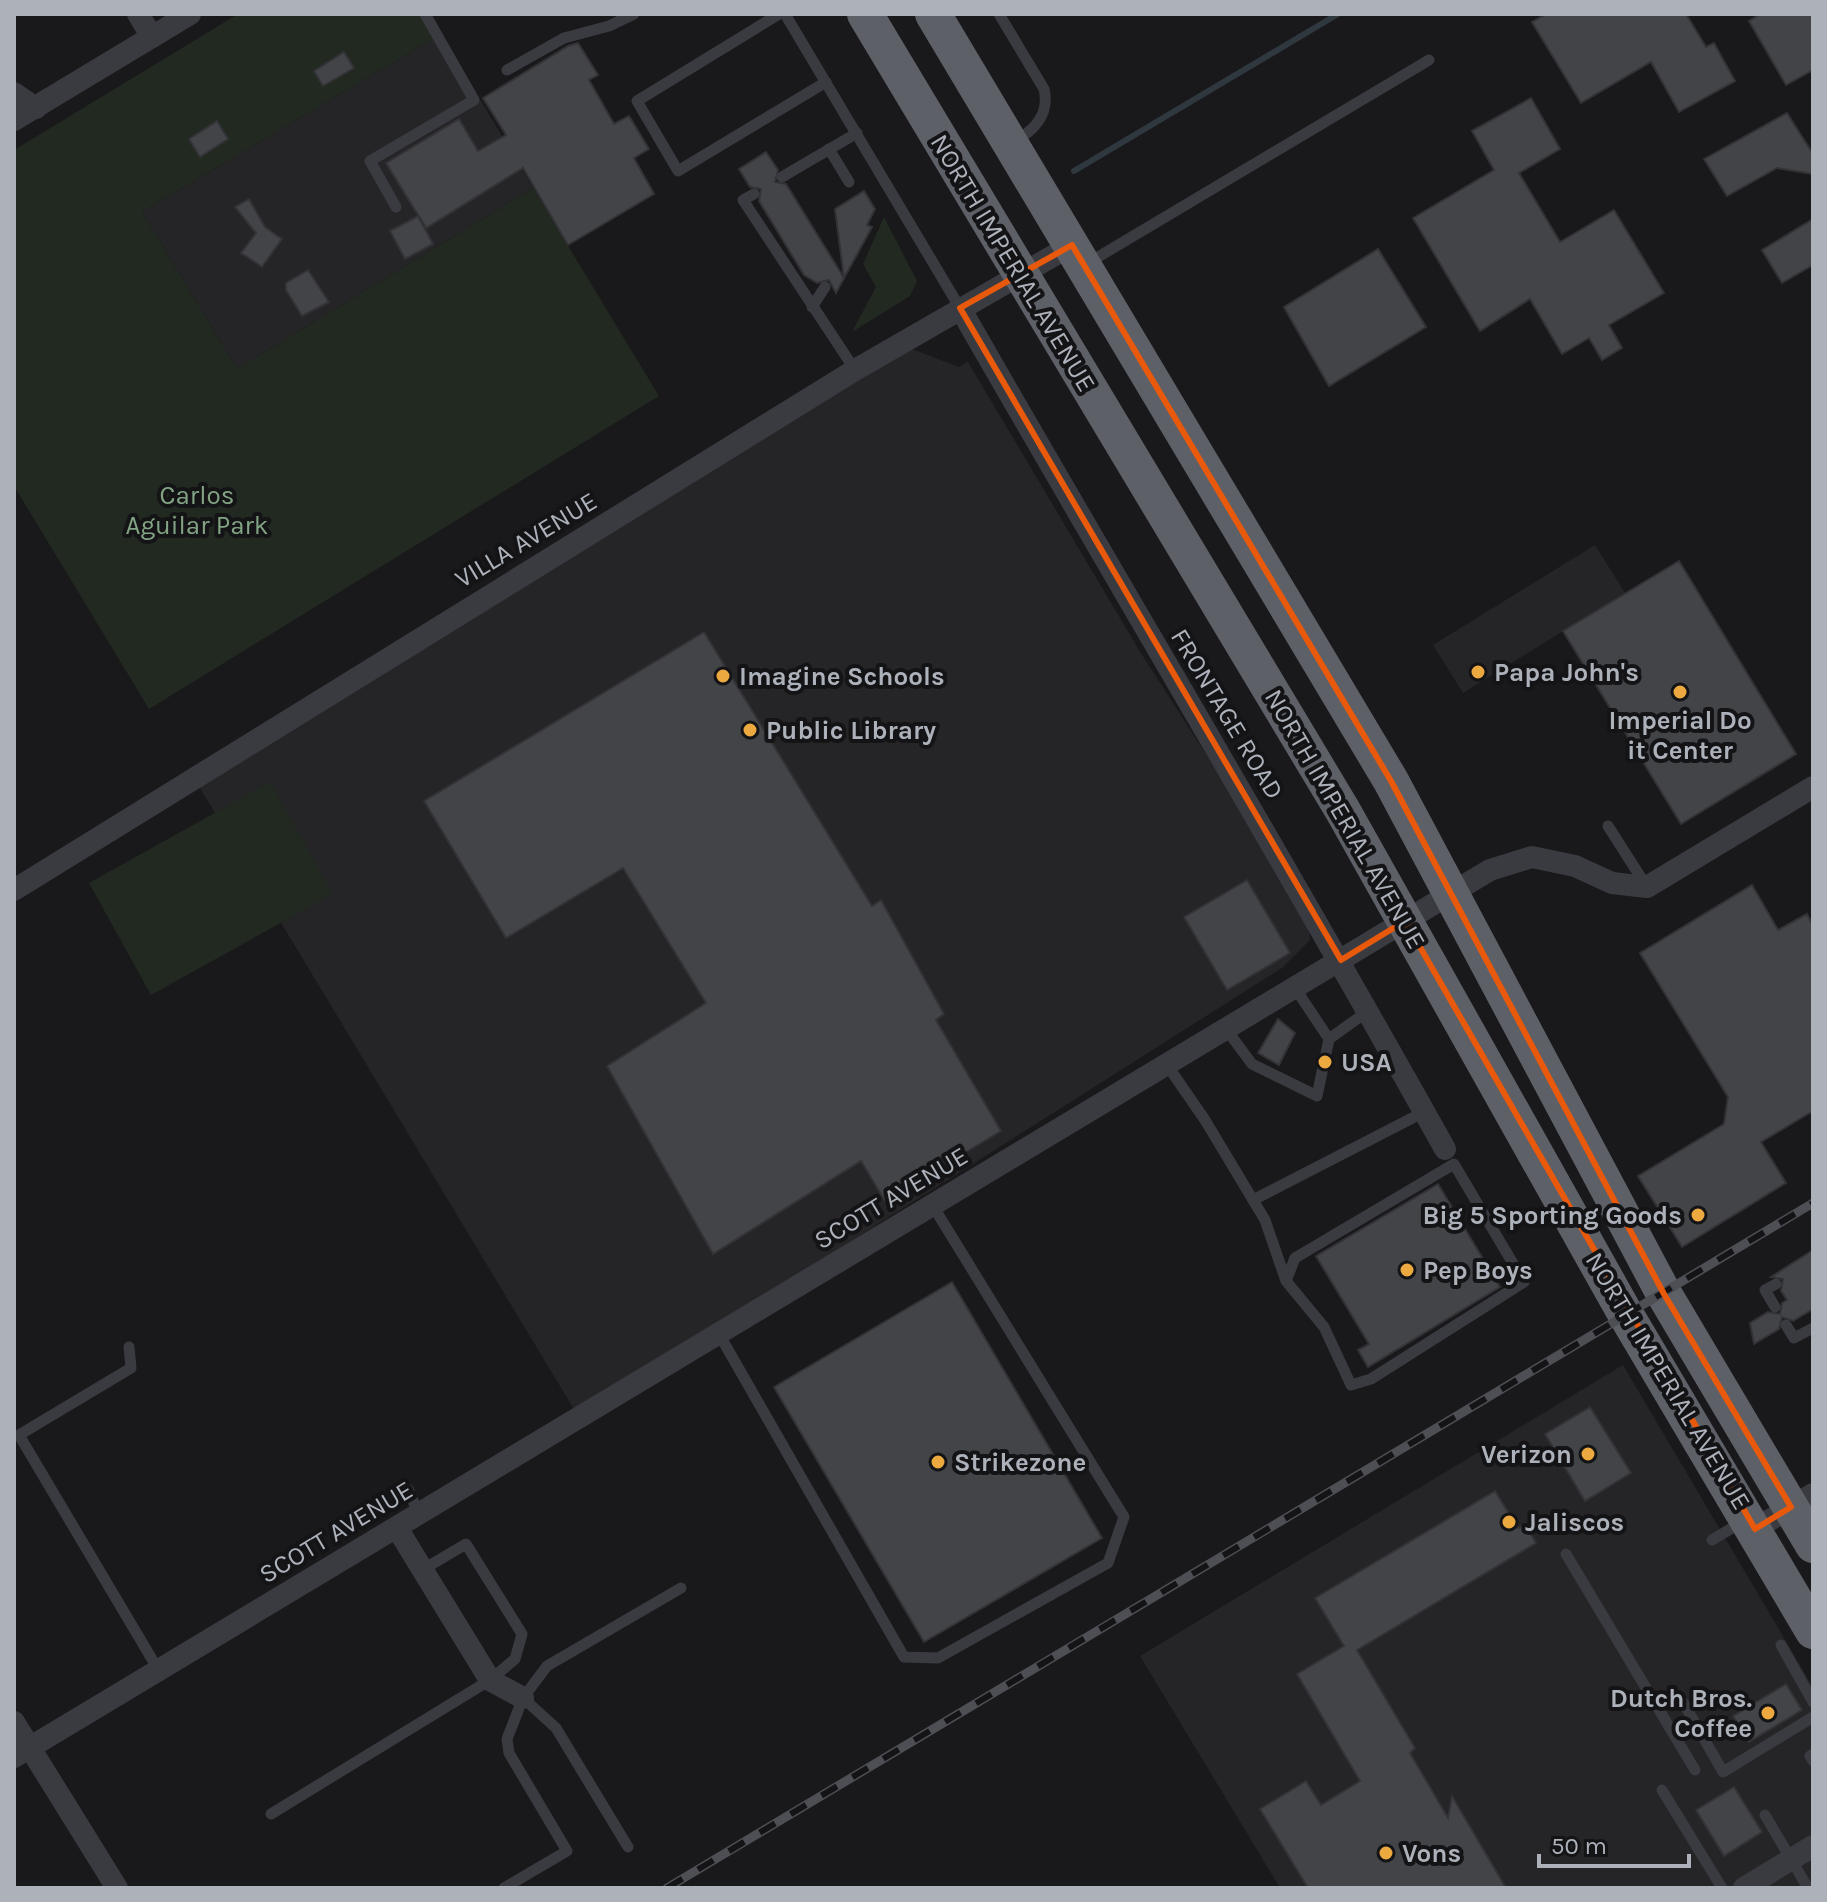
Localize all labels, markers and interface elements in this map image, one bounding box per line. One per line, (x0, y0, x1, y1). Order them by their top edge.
street label: NORTH IMPERIAL AVENUE (924, 129, 1102, 397)
park label: Carlos Aguilar Park (125, 480, 269, 541)
street label: VILLA AVENUE (449, 485, 603, 595)
street label: FRONTAGE ROAD (1164, 623, 1290, 805)
place label: Papa John's (1494, 657, 1639, 688)
place label: Imagine Schools (739, 661, 945, 692)
marker: Papa John's (1469, 663, 1487, 681)
marker: Imagine Schools (714, 667, 732, 685)
marker: Imperial Do it Center (1671, 683, 1689, 701)
street label: NORTH IMPERIAL AVENUE (1258, 684, 1432, 954)
place label: Imperial Do it Center (1608, 705, 1752, 766)
place label: Public Library (766, 715, 936, 746)
marker: Public Library (741, 721, 759, 739)
place label: USA (1341, 1047, 1392, 1078)
marker: USA (1316, 1053, 1334, 1071)
street label: SCOTT AVENUE (809, 1140, 973, 1256)
place label: Big 5 Sporting Goods (1422, 1200, 1682, 1231)
marker: Big 5 Sporting Goods (1689, 1206, 1707, 1224)
street label: NORTH IMPERIAL AVENUE (1579, 1247, 1757, 1515)
place label: Pep Boys (1423, 1255, 1533, 1286)
marker: Pep Boys (1398, 1261, 1416, 1279)
place label: Verizon (1481, 1439, 1572, 1470)
marker: Verizon (1579, 1445, 1597, 1463)
place label: Strikezone (954, 1447, 1086, 1478)
marker: Strikezone (929, 1453, 947, 1471)
street label: SCOTT AVENUE (254, 1474, 418, 1590)
place label: Jaliscos (1525, 1507, 1624, 1538)
marker: Jaliscos (1500, 1513, 1518, 1531)
place label: Dutch Bros. Coffee (1610, 1683, 1752, 1744)
marker: Dutch Bros. Coffee (1759, 1704, 1777, 1722)
scale bar (1539, 1818, 1689, 1868)
text: 50 m (1551, 1832, 1607, 1860)
place label: Vons (1402, 1838, 1461, 1869)
marker: Vons (1377, 1844, 1395, 1862)

